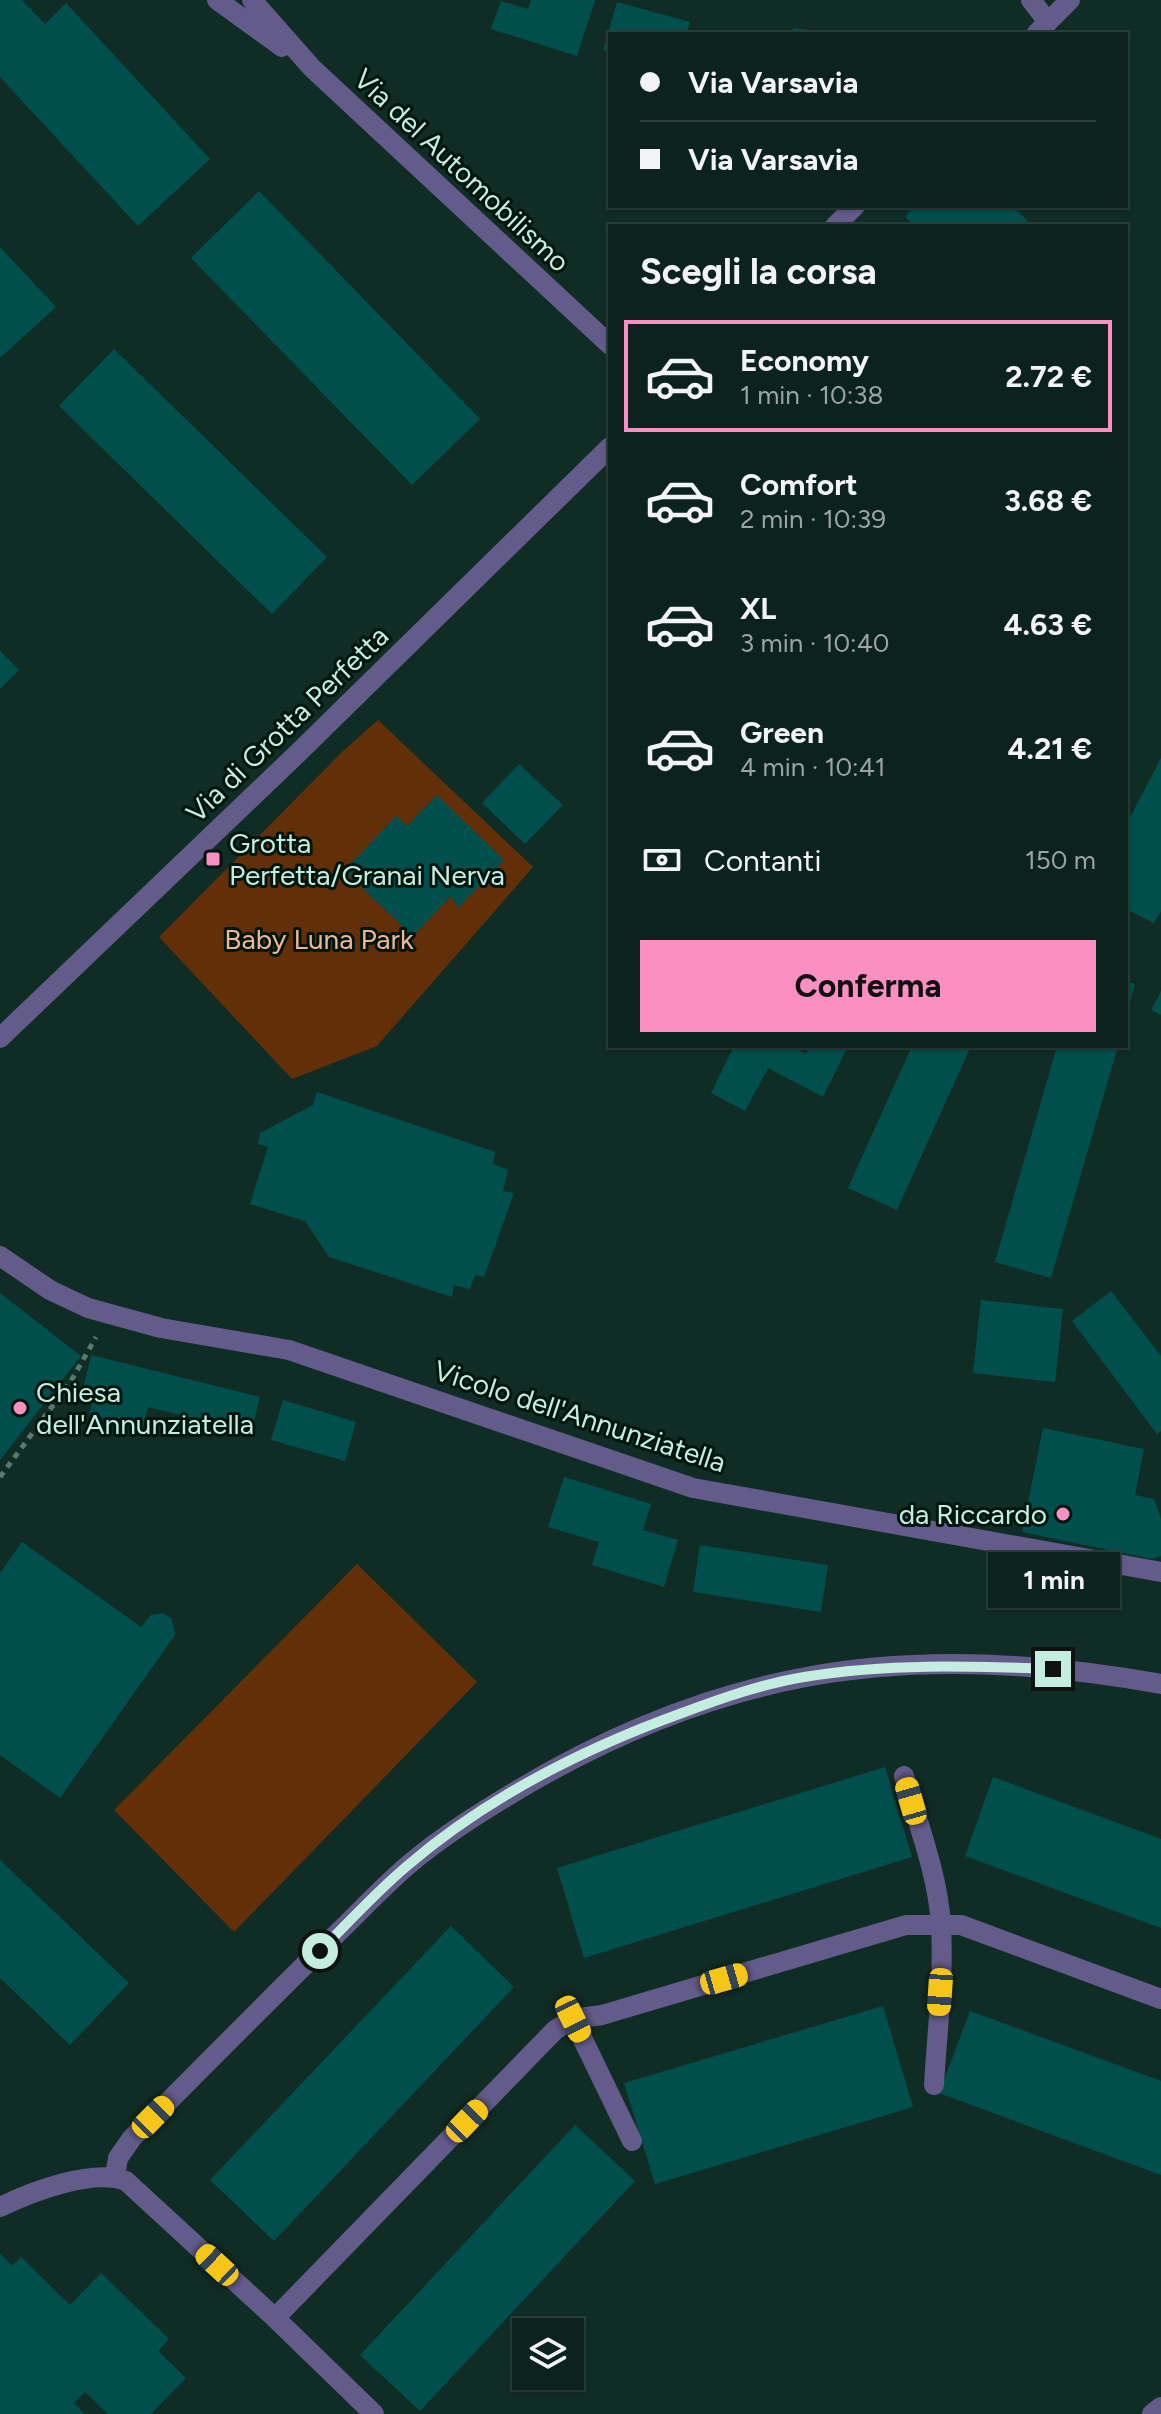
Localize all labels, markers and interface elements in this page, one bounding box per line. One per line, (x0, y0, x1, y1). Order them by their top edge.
street label: Via del Automobilismo (347, 61, 577, 279)
text: Via Varsavia (688, 64, 859, 101)
text: Via Varsavia (688, 141, 859, 178)
text: Scegli la corsa (640, 250, 877, 293)
icon: car (644, 340, 716, 412)
text: Economy (740, 342, 869, 379)
text: 2.72 € (1005, 358, 1092, 395)
text: 1 min · 10:38 (740, 379, 883, 411)
icon: car (644, 464, 716, 536)
text: Comfort (740, 466, 858, 503)
text: 3.68 € (1004, 482, 1092, 519)
text: 2 min · 10:39 (740, 503, 886, 535)
icon: car (644, 588, 716, 660)
text: XL (740, 590, 776, 627)
text: 4.63 € (1004, 606, 1092, 643)
street label: Via di Grotta Perfetta (179, 619, 395, 829)
text: 3 min · 10:40 (740, 627, 889, 659)
icon: car (644, 712, 716, 784)
text: Green (740, 714, 824, 751)
text: 4.21 € (1008, 730, 1092, 767)
text: 4 min · 10:41 (740, 751, 886, 783)
place label: Grotta Perfetta/Granai Nerva (229, 826, 505, 892)
icon: cash (640, 838, 684, 882)
text: Contanti (704, 842, 821, 879)
text: 150 m (1025, 844, 1096, 876)
marker: Grotta Perfetta/Granai Nerva (204, 850, 222, 868)
park label: Baby Luna Park (224, 922, 414, 956)
button: Conferma (640, 940, 1096, 1032)
street label: Vicolo dell'Annunziatella (430, 1353, 730, 1479)
place label: Chiesa dell'Annunziatella (36, 1375, 254, 1441)
marker: Chiesa dell'Annunziatella (11, 1399, 29, 1417)
place label: da Riccardo (899, 1497, 1047, 1531)
marker: da Riccardo (1054, 1505, 1072, 1523)
callout: 1 min (987, 1553, 1119, 1609)
text: 1 min (1023, 1564, 1085, 1596)
route end (1035, 1651, 1071, 1687)
car (893, 1775, 929, 1827)
route start (302, 1933, 338, 1969)
car (698, 1961, 750, 1997)
car (926, 1967, 954, 2017)
car (552, 1992, 594, 2046)
car (128, 2092, 178, 2142)
car (442, 2095, 492, 2147)
car (191, 2240, 243, 2290)
map controls (512, 2318, 584, 2390)
button: layers (512, 2318, 584, 2390)

